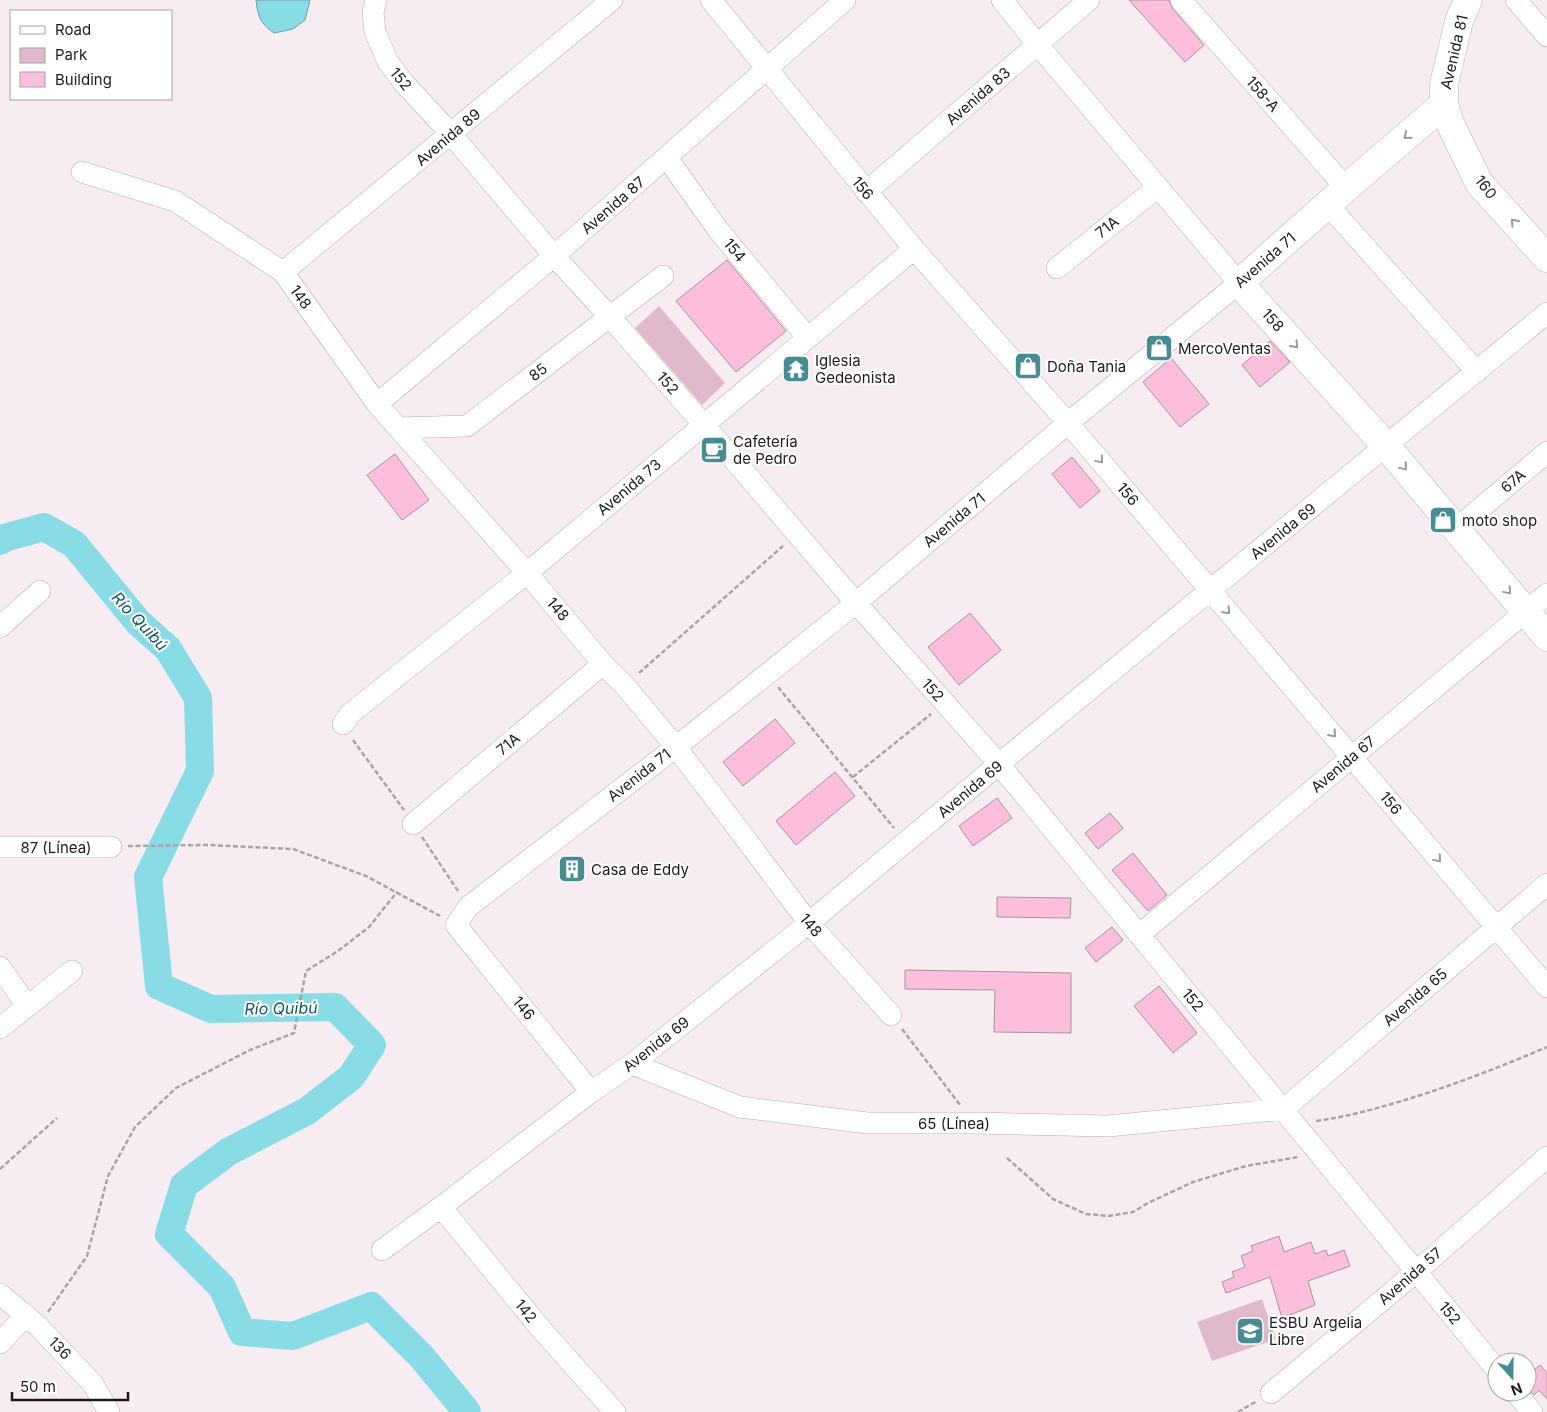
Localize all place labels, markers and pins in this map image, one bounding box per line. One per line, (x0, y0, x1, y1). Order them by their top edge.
shop icon: MercoVentas (1144, 333, 1174, 363)
place label: MercoVentas (1178, 339, 1271, 358)
place label: Iglesia Gedeonista (815, 351, 896, 387)
shop icon: Doña Tania (1013, 351, 1043, 381)
temple icon: Iglesia Gedeonista (781, 354, 811, 384)
place label: Doña Tania (1047, 357, 1126, 376)
place label: Cafetería de Pedro (733, 432, 798, 468)
cafe icon: Cafetería de Pedro (699, 435, 729, 465)
shop icon: moto shop (1428, 505, 1458, 535)
place label: moto shop (1462, 511, 1537, 530)
building icon: Casa de Eddy (557, 854, 587, 884)
place label: Casa de Eddy (591, 860, 690, 879)
place label: ESBU Argelia Libre (1269, 1313, 1362, 1349)
school or university icon: ESBU Argelia Libre (1235, 1316, 1265, 1346)

